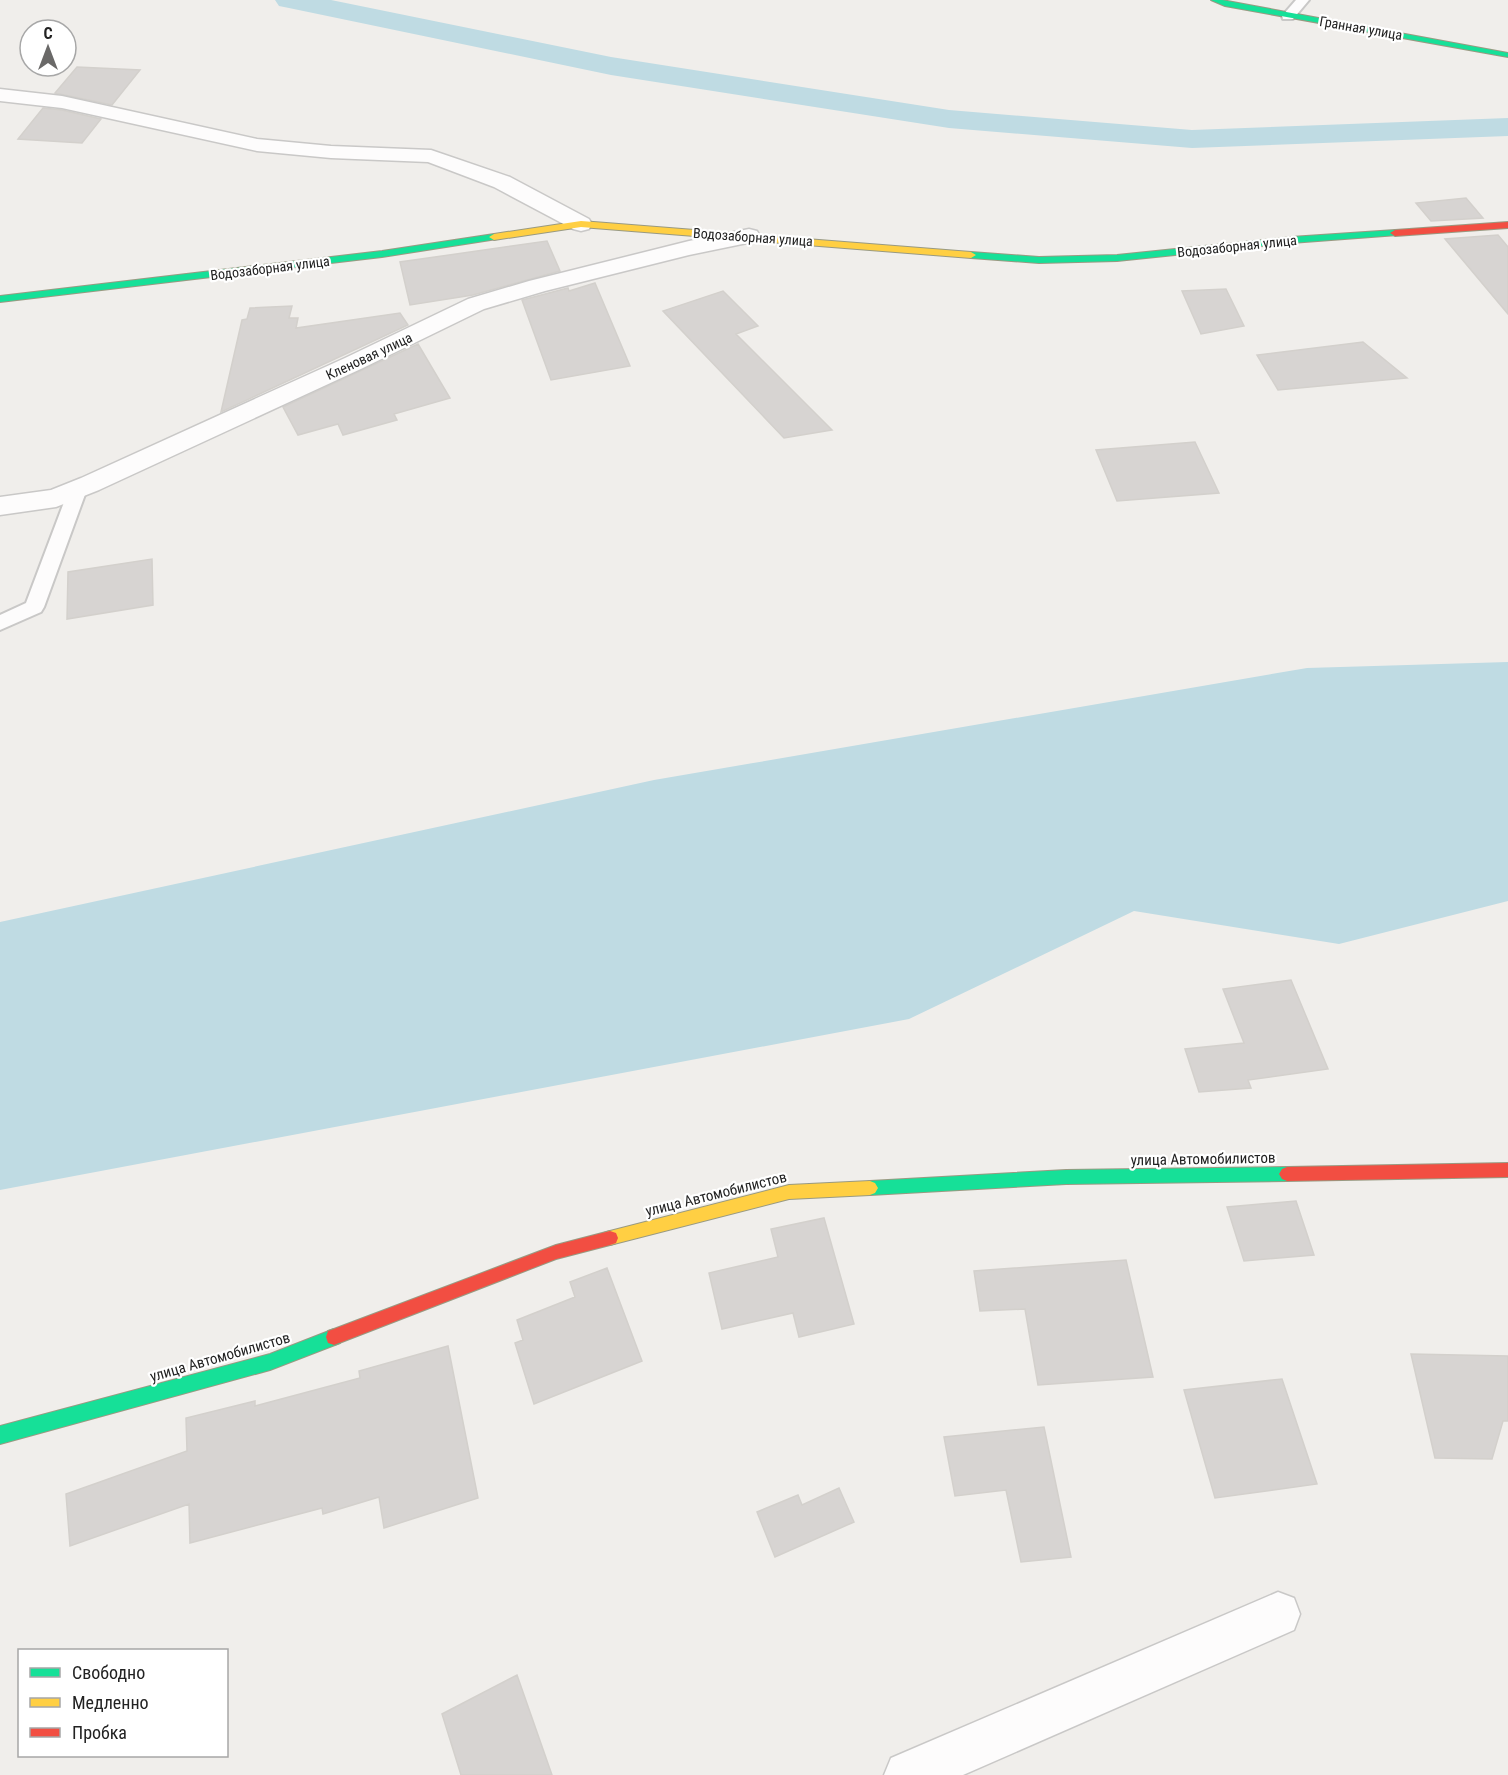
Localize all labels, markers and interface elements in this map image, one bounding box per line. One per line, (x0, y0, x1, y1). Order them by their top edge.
street label: Гранная улица (1318, 13, 1404, 43)
north arrow (18, 18, 78, 78)
text: С (43, 24, 53, 43)
street label: Водозаборная улица (693, 225, 813, 249)
street label: Водозаборная улица (1176, 232, 1298, 260)
street label: Водозаборная улица (209, 253, 331, 283)
street label: Кленовая улица (323, 329, 415, 383)
street label: улица Автомобилистов (1130, 1149, 1276, 1169)
street label: улица Автомобилистов (644, 1168, 788, 1220)
street label: улица Автомобилистов (148, 1328, 292, 1386)
legend (18, 1649, 228, 1757)
text: Свободно (72, 1662, 145, 1683)
text: Медленно (72, 1692, 149, 1713)
text: Пробка (72, 1722, 127, 1743)

